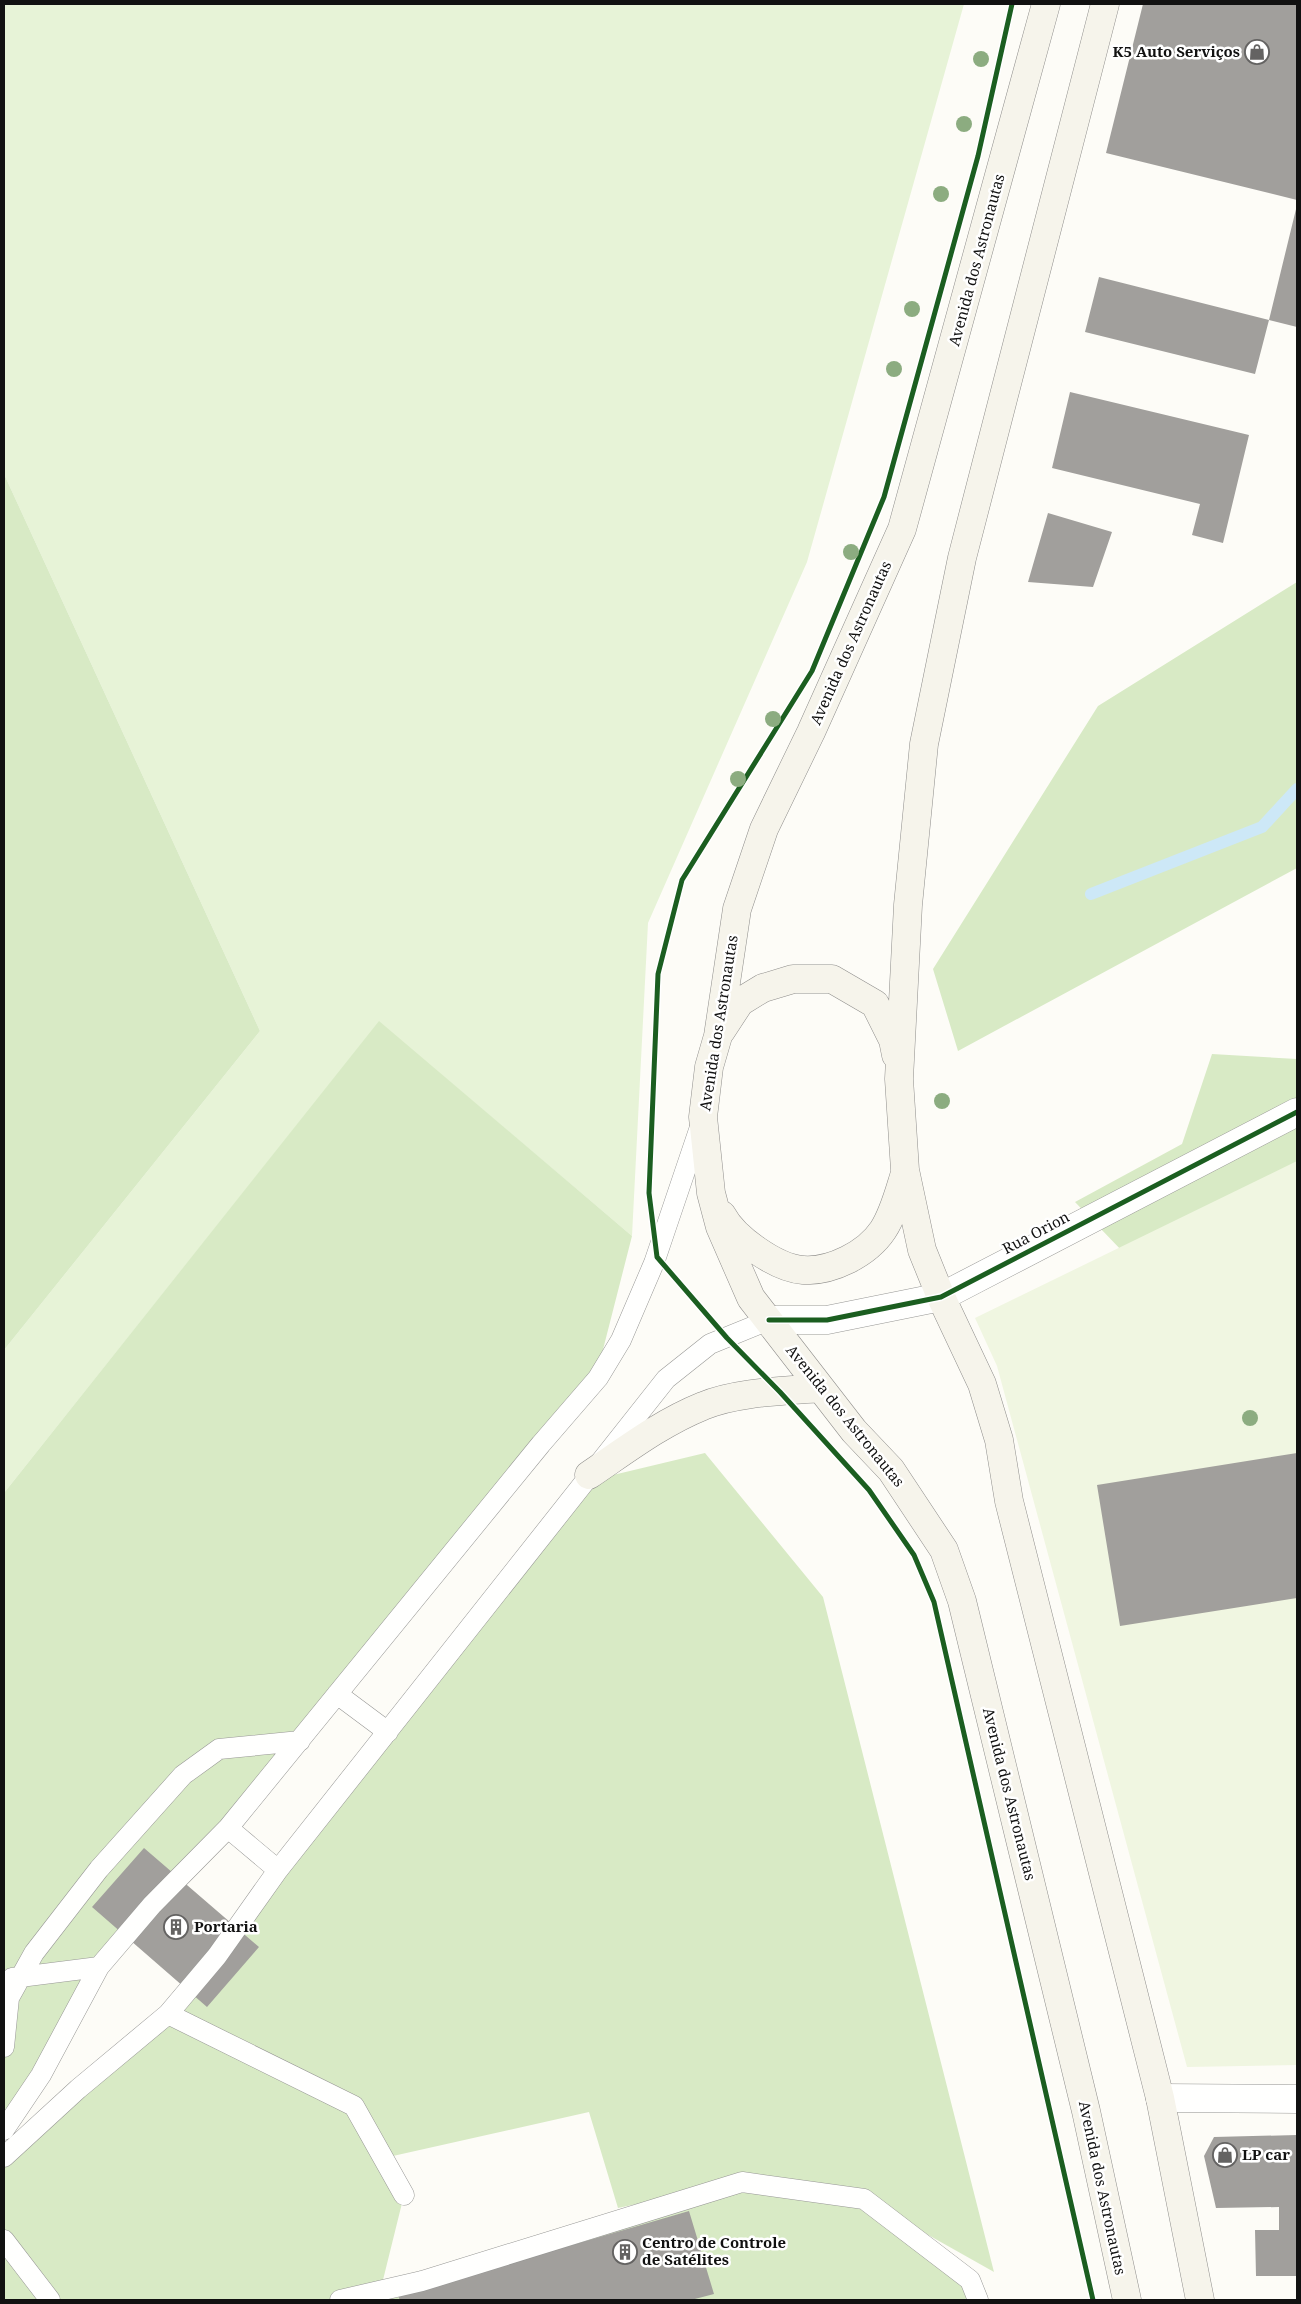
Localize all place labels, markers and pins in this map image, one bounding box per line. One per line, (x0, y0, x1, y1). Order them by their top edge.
shop icon: K5 Auto Serviços (1244, 39, 1270, 65)
place label: K5 Auto Serviços (1113, 41, 1240, 61)
building icon: Portaria (163, 1914, 189, 1940)
place label: Portaria (194, 1916, 258, 1936)
shop icon: LP car (1212, 2142, 1238, 2168)
place label: LP car (1242, 2144, 1290, 2164)
place label: Centro de Controle de Satélites (642, 2232, 786, 2269)
building icon: Centro de Controle de Satélites (612, 2239, 638, 2265)

